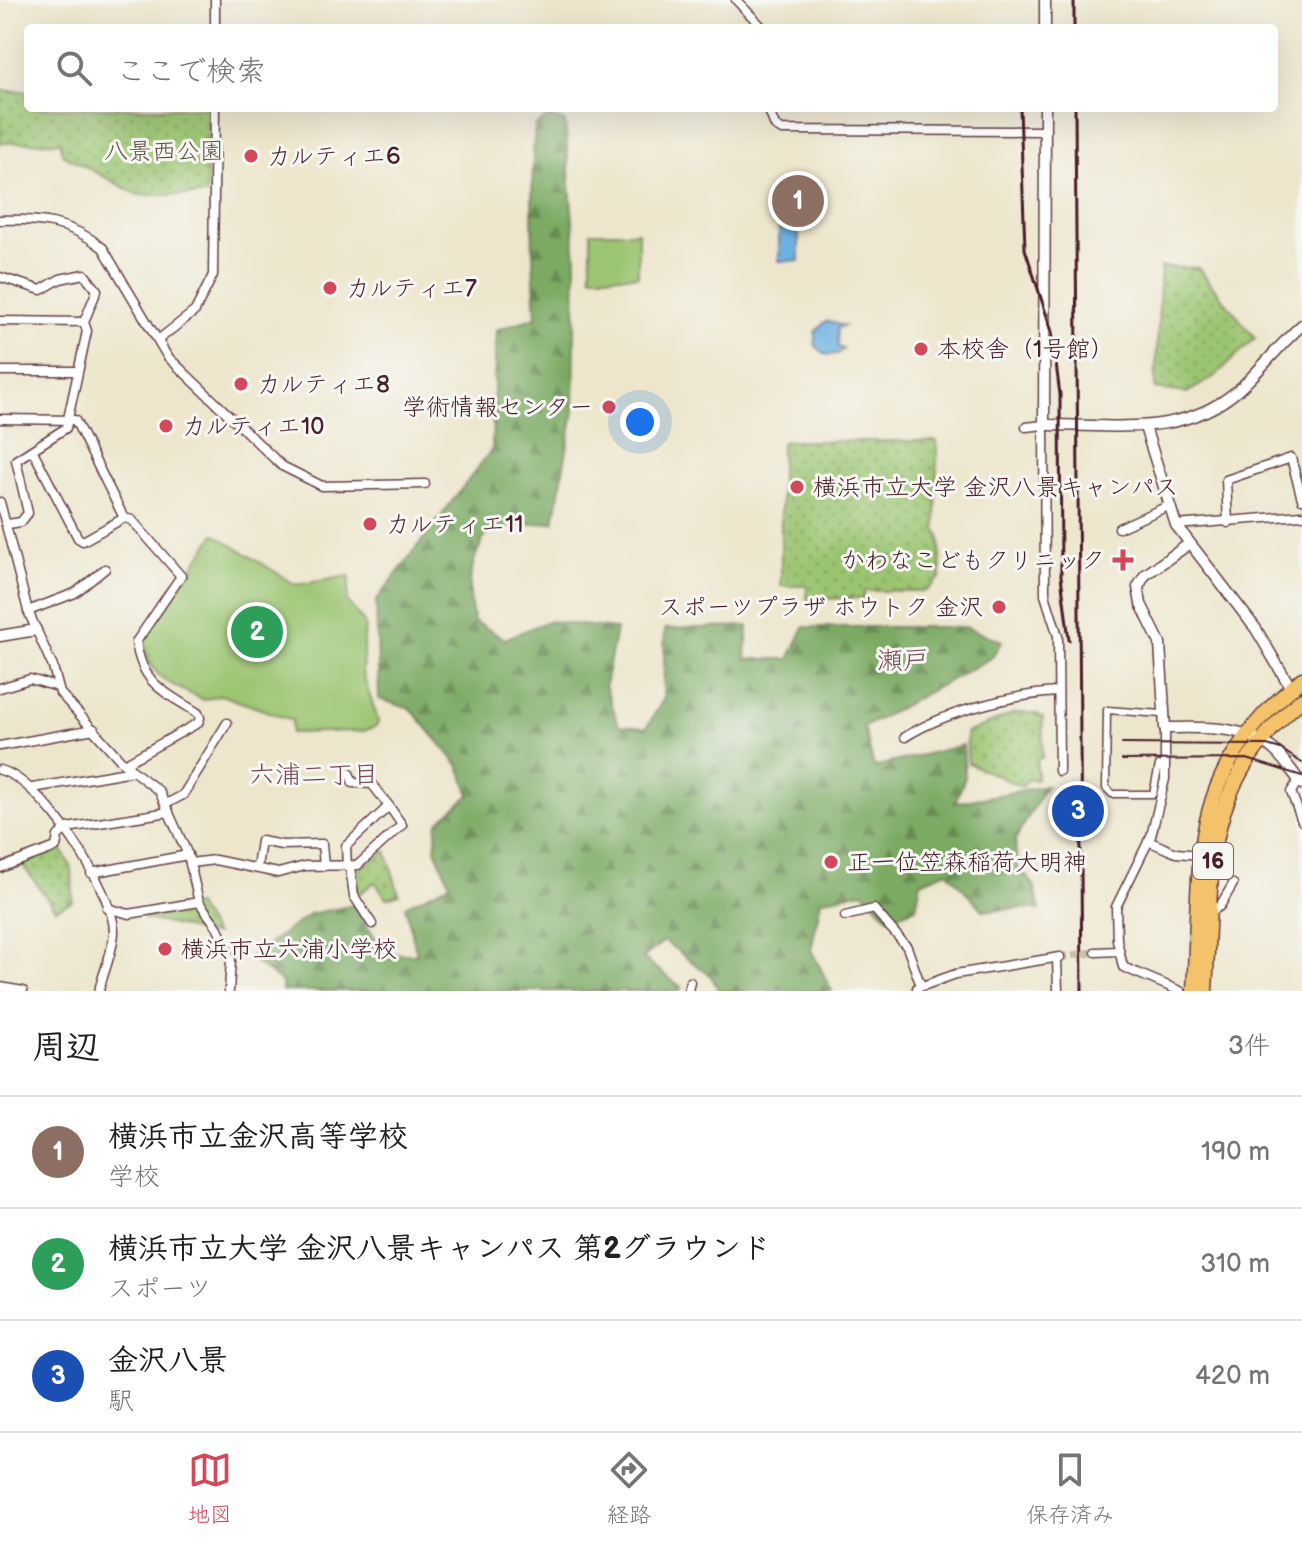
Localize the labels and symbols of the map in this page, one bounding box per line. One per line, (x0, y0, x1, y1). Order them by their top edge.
park label: 八景西公園 (104, 137, 224, 166)
place label: カルティエ6 (267, 142, 401, 171)
marker: カルティエ6 (242, 147, 260, 165)
pin: 1 (772, 171, 824, 231)
place label: カルティエ7 (346, 274, 477, 303)
marker: カルティエ7 (321, 279, 339, 297)
place label: 本校舎（1号館） (937, 335, 1114, 364)
marker: 本校舎（1号館） (912, 340, 930, 358)
place label: カルティエ8 (257, 370, 390, 399)
marker: カルティエ8 (232, 375, 250, 393)
place label: 学術情報センター (402, 393, 593, 422)
marker: 学術情報センター (600, 398, 618, 416)
your location (620, 402, 660, 442)
place label: カルティエ10 (182, 412, 324, 441)
marker: カルティエ10 (157, 417, 175, 435)
place label: 横浜市立大学 金沢八景キャンパス (813, 473, 1179, 502)
marker: 横浜市立大学 金沢八景キャンパス (788, 478, 806, 496)
place label: カルティエ11 (386, 510, 524, 539)
marker: カルティエ11 (361, 515, 379, 533)
place label: かわなこどもクリニック (841, 546, 1105, 575)
marker: かわなこどもクリニック (1112, 549, 1134, 571)
place label: スポーツプラザ ホウトク 金沢 (659, 593, 983, 622)
marker: スポーツプラザ ホウトク 金沢 (990, 598, 1008, 616)
pin: 2 (231, 602, 283, 662)
district label: 瀬戸 (877, 646, 929, 677)
district label: 六浦二丁目 (249, 760, 379, 791)
pin: 3 (1052, 781, 1104, 841)
road number: 16 (1193, 843, 1233, 879)
place label: 正一位笠森稲荷大明神 (847, 848, 1087, 877)
marker: 正一位笠森稲荷大明神 (822, 853, 840, 871)
place label: 横浜市立六浦小学校 (181, 935, 397, 964)
marker: 横浜市立六浦小学校 (156, 940, 174, 958)

